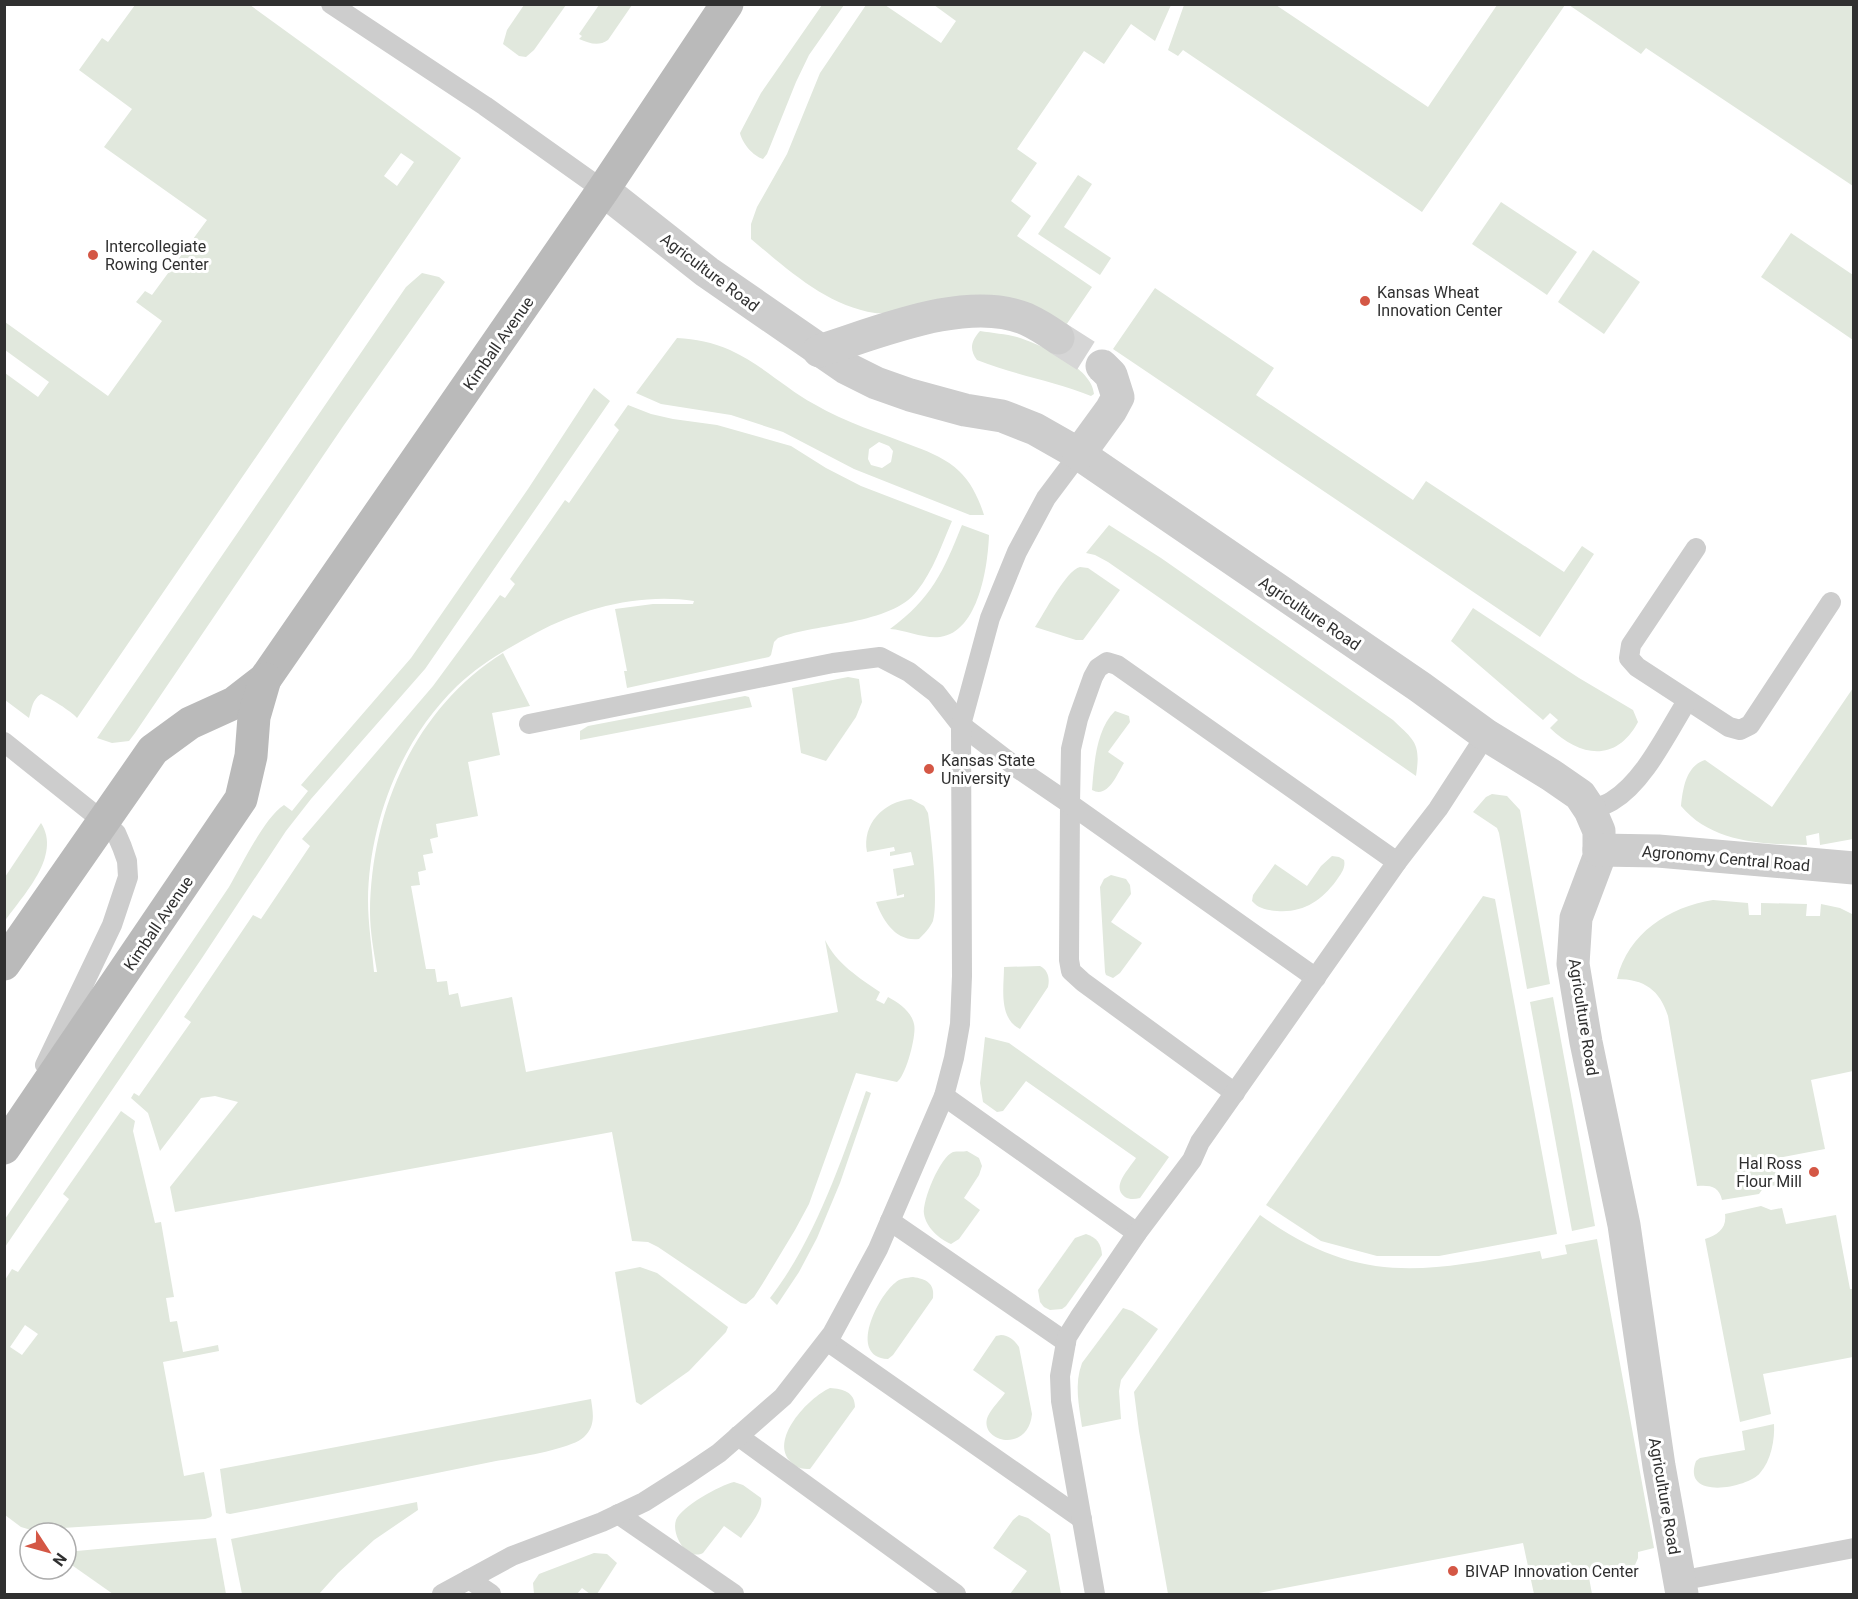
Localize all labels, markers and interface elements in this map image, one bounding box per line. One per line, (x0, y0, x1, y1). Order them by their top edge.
street label: Agriculture Road (657, 229, 763, 316)
place label: Intercollegiate Rowing Center (105, 237, 209, 274)
marker: Intercollegiate Rowing Center (86, 248, 100, 262)
place label: Kansas Wheat Innovation Center (1377, 283, 1503, 320)
street label: Kimball Avenue (459, 293, 538, 394)
marker: Kansas Wheat Innovation Center (1358, 294, 1372, 308)
street label: Agriculture Road (1255, 572, 1364, 654)
place label: Kansas State University (941, 751, 1035, 788)
marker: Kansas State University (922, 762, 936, 776)
street label: Agronomy Central Road (1641, 842, 1811, 875)
street label: Kimball Avenue (120, 872, 197, 974)
street label: Agriculture Road (1565, 957, 1602, 1077)
place label: Hal Ross Flour Mill (1736, 1154, 1802, 1191)
marker: Hal Ross Flour Mill (1807, 1165, 1821, 1179)
street label: Agriculture Road (1645, 1436, 1684, 1556)
north arrow (18, 1521, 78, 1581)
text: N (49, 1549, 71, 1570)
place label: BIVAP Innovation Center (1465, 1562, 1639, 1581)
marker: BIVAP Innovation Center (1446, 1564, 1460, 1578)

